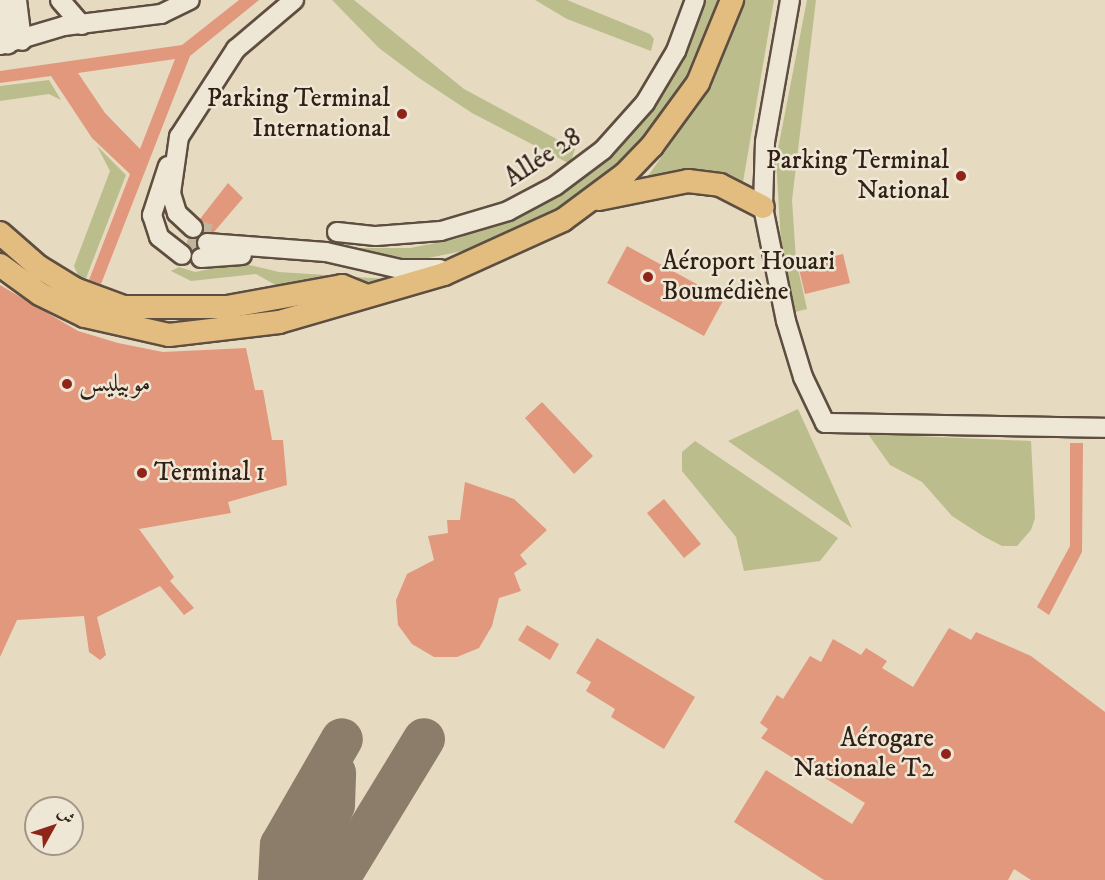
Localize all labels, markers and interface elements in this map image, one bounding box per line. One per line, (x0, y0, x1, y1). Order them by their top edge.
place label: Parking Terminal International (207, 83, 390, 144)
marker: Parking Terminal International (395, 107, 409, 121)
street label: Allée 28 (499, 122, 587, 194)
place label: Parking Terminal National (766, 145, 949, 206)
marker: Parking Terminal National (954, 169, 968, 183)
place label: Aéroport Houari Boumédiène (662, 246, 835, 308)
marker: Aéroport Houari Boumédiène (639, 268, 657, 286)
place label: موبيليس (79, 368, 151, 400)
marker: موبيليس (60, 377, 74, 391)
place label: Terminal 1 (154, 457, 265, 489)
marker: Terminal 1 (135, 466, 149, 480)
place label: Aérogare Nationale T2 (793, 723, 934, 784)
marker: Aérogare Nationale T2 (939, 747, 953, 761)
north arrow (24, 796, 84, 856)
text: ش (53, 803, 79, 828)

